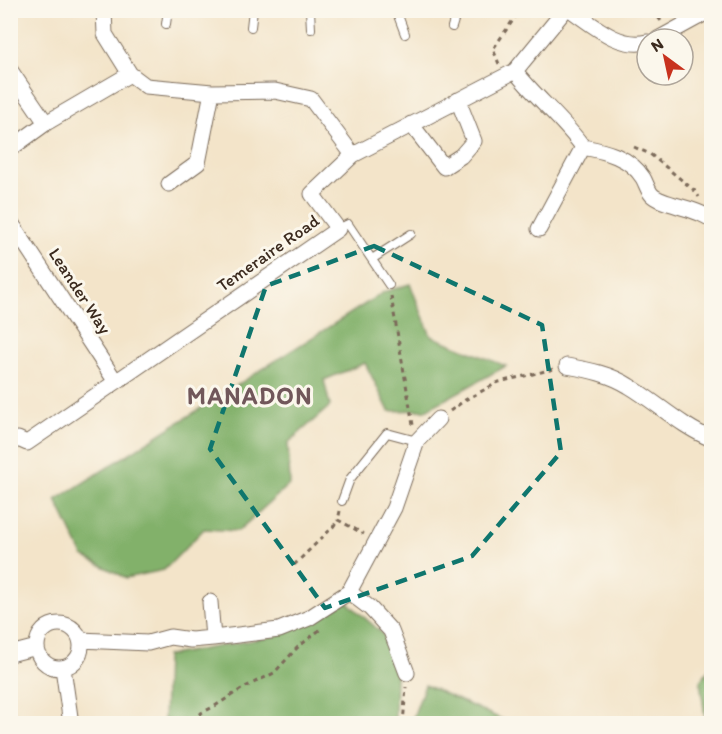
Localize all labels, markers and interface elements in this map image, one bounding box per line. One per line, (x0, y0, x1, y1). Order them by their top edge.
north arrow (635, 27, 695, 87)
text: N (647, 34, 667, 56)
street label: Temeraire Road (212, 209, 324, 297)
street label: Leander Way (44, 244, 116, 339)
district label: MANADON (187, 381, 313, 410)

